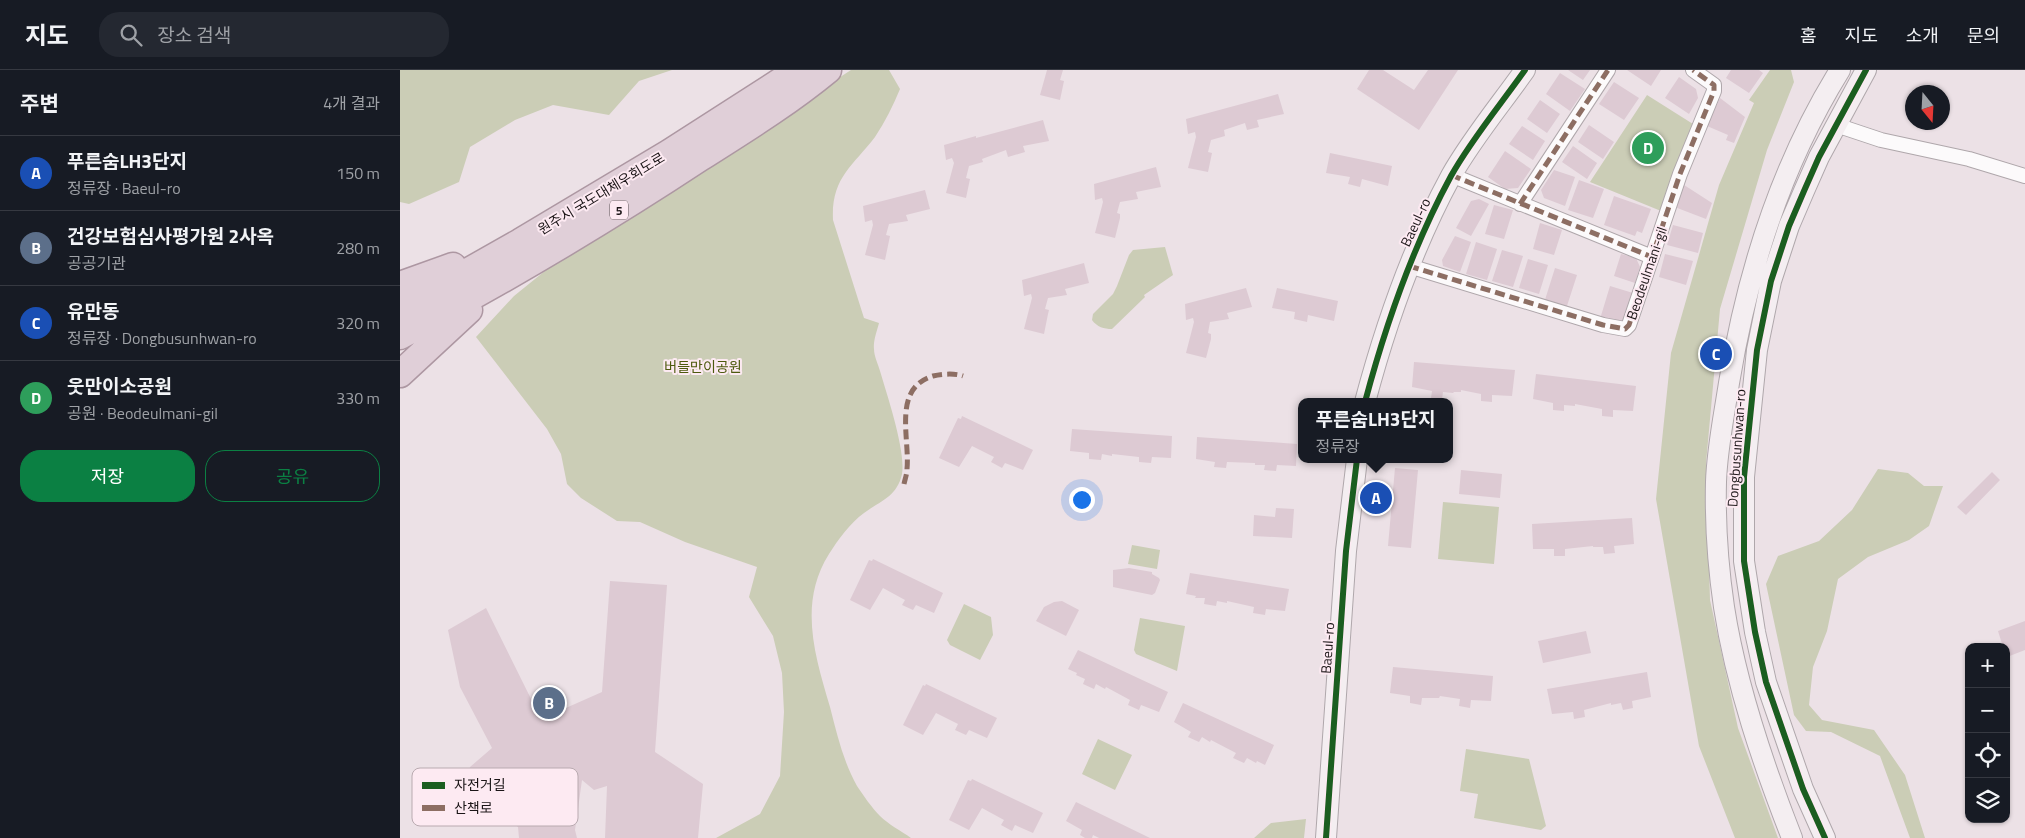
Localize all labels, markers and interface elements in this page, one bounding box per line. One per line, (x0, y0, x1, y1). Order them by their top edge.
search box (99, 12, 449, 57)
text: 지도 (25, 17, 69, 53)
text: 장소 검색 (157, 20, 231, 49)
icon: search (117, 21, 145, 49)
text: 홈 (1800, 22, 1817, 49)
text: 지도 (1845, 22, 1878, 49)
text: 소개 (1906, 22, 1939, 49)
text: 문의 (1967, 22, 2000, 49)
north arrow (1905, 85, 1950, 130)
text: 주변 (20, 87, 59, 119)
text: 4개 결과 (323, 91, 380, 115)
pin: D (1632, 129, 1664, 167)
text: 푸른숨LH3단지 (67, 146, 187, 175)
street label: 원주시 국도대체우회도로 (534, 147, 669, 239)
text: A (31, 161, 41, 185)
text: 150 m (336, 161, 380, 185)
text: 정류장 · Baeul-ro (67, 176, 181, 200)
street label: Baeul-ro (1395, 194, 1435, 250)
road number: 5 (610, 200, 628, 220)
text: 건강보험심사평가원 2사옥 (67, 221, 274, 250)
street label: Beodeulmani-gil (1620, 224, 1672, 322)
text: B (31, 236, 41, 260)
text: 280 m (336, 236, 380, 260)
text: 공공기관 (67, 251, 126, 275)
text: 유만동 (67, 296, 119, 325)
text: C (32, 311, 40, 335)
text: 320 m (336, 311, 380, 335)
text: 정류장 · Dongbusunhwan-ro (67, 326, 257, 350)
pin: C (1700, 335, 1732, 373)
park label: 버들만이공원 (664, 356, 742, 377)
text: 웃만이소공원 (67, 371, 172, 400)
text: D (31, 386, 41, 410)
text: 330 m (336, 386, 380, 410)
street label: Dongbusunhwan-ro (1721, 388, 1751, 508)
popup (1298, 398, 1453, 463)
text: 공원 · Beodeulmani-gil (67, 401, 218, 425)
text: 푸른숨LH3단지 (1316, 404, 1435, 433)
text: 정류장 (1316, 434, 1360, 458)
button: 저장 (20, 450, 195, 502)
button: 공유 (205, 450, 380, 502)
pin: A (1360, 479, 1392, 517)
your location (1069, 487, 1095, 513)
street label: Baeul-ro (1315, 622, 1339, 674)
map controls (1965, 643, 2010, 823)
button: + (1965, 643, 2010, 688)
pin: B (533, 684, 565, 722)
button: − (1965, 688, 2010, 733)
button: locate (1965, 733, 2010, 778)
legend (412, 768, 578, 826)
text: 자전거길 (454, 774, 506, 795)
button: layers (1965, 778, 2010, 823)
text: 산책로 (454, 797, 493, 818)

